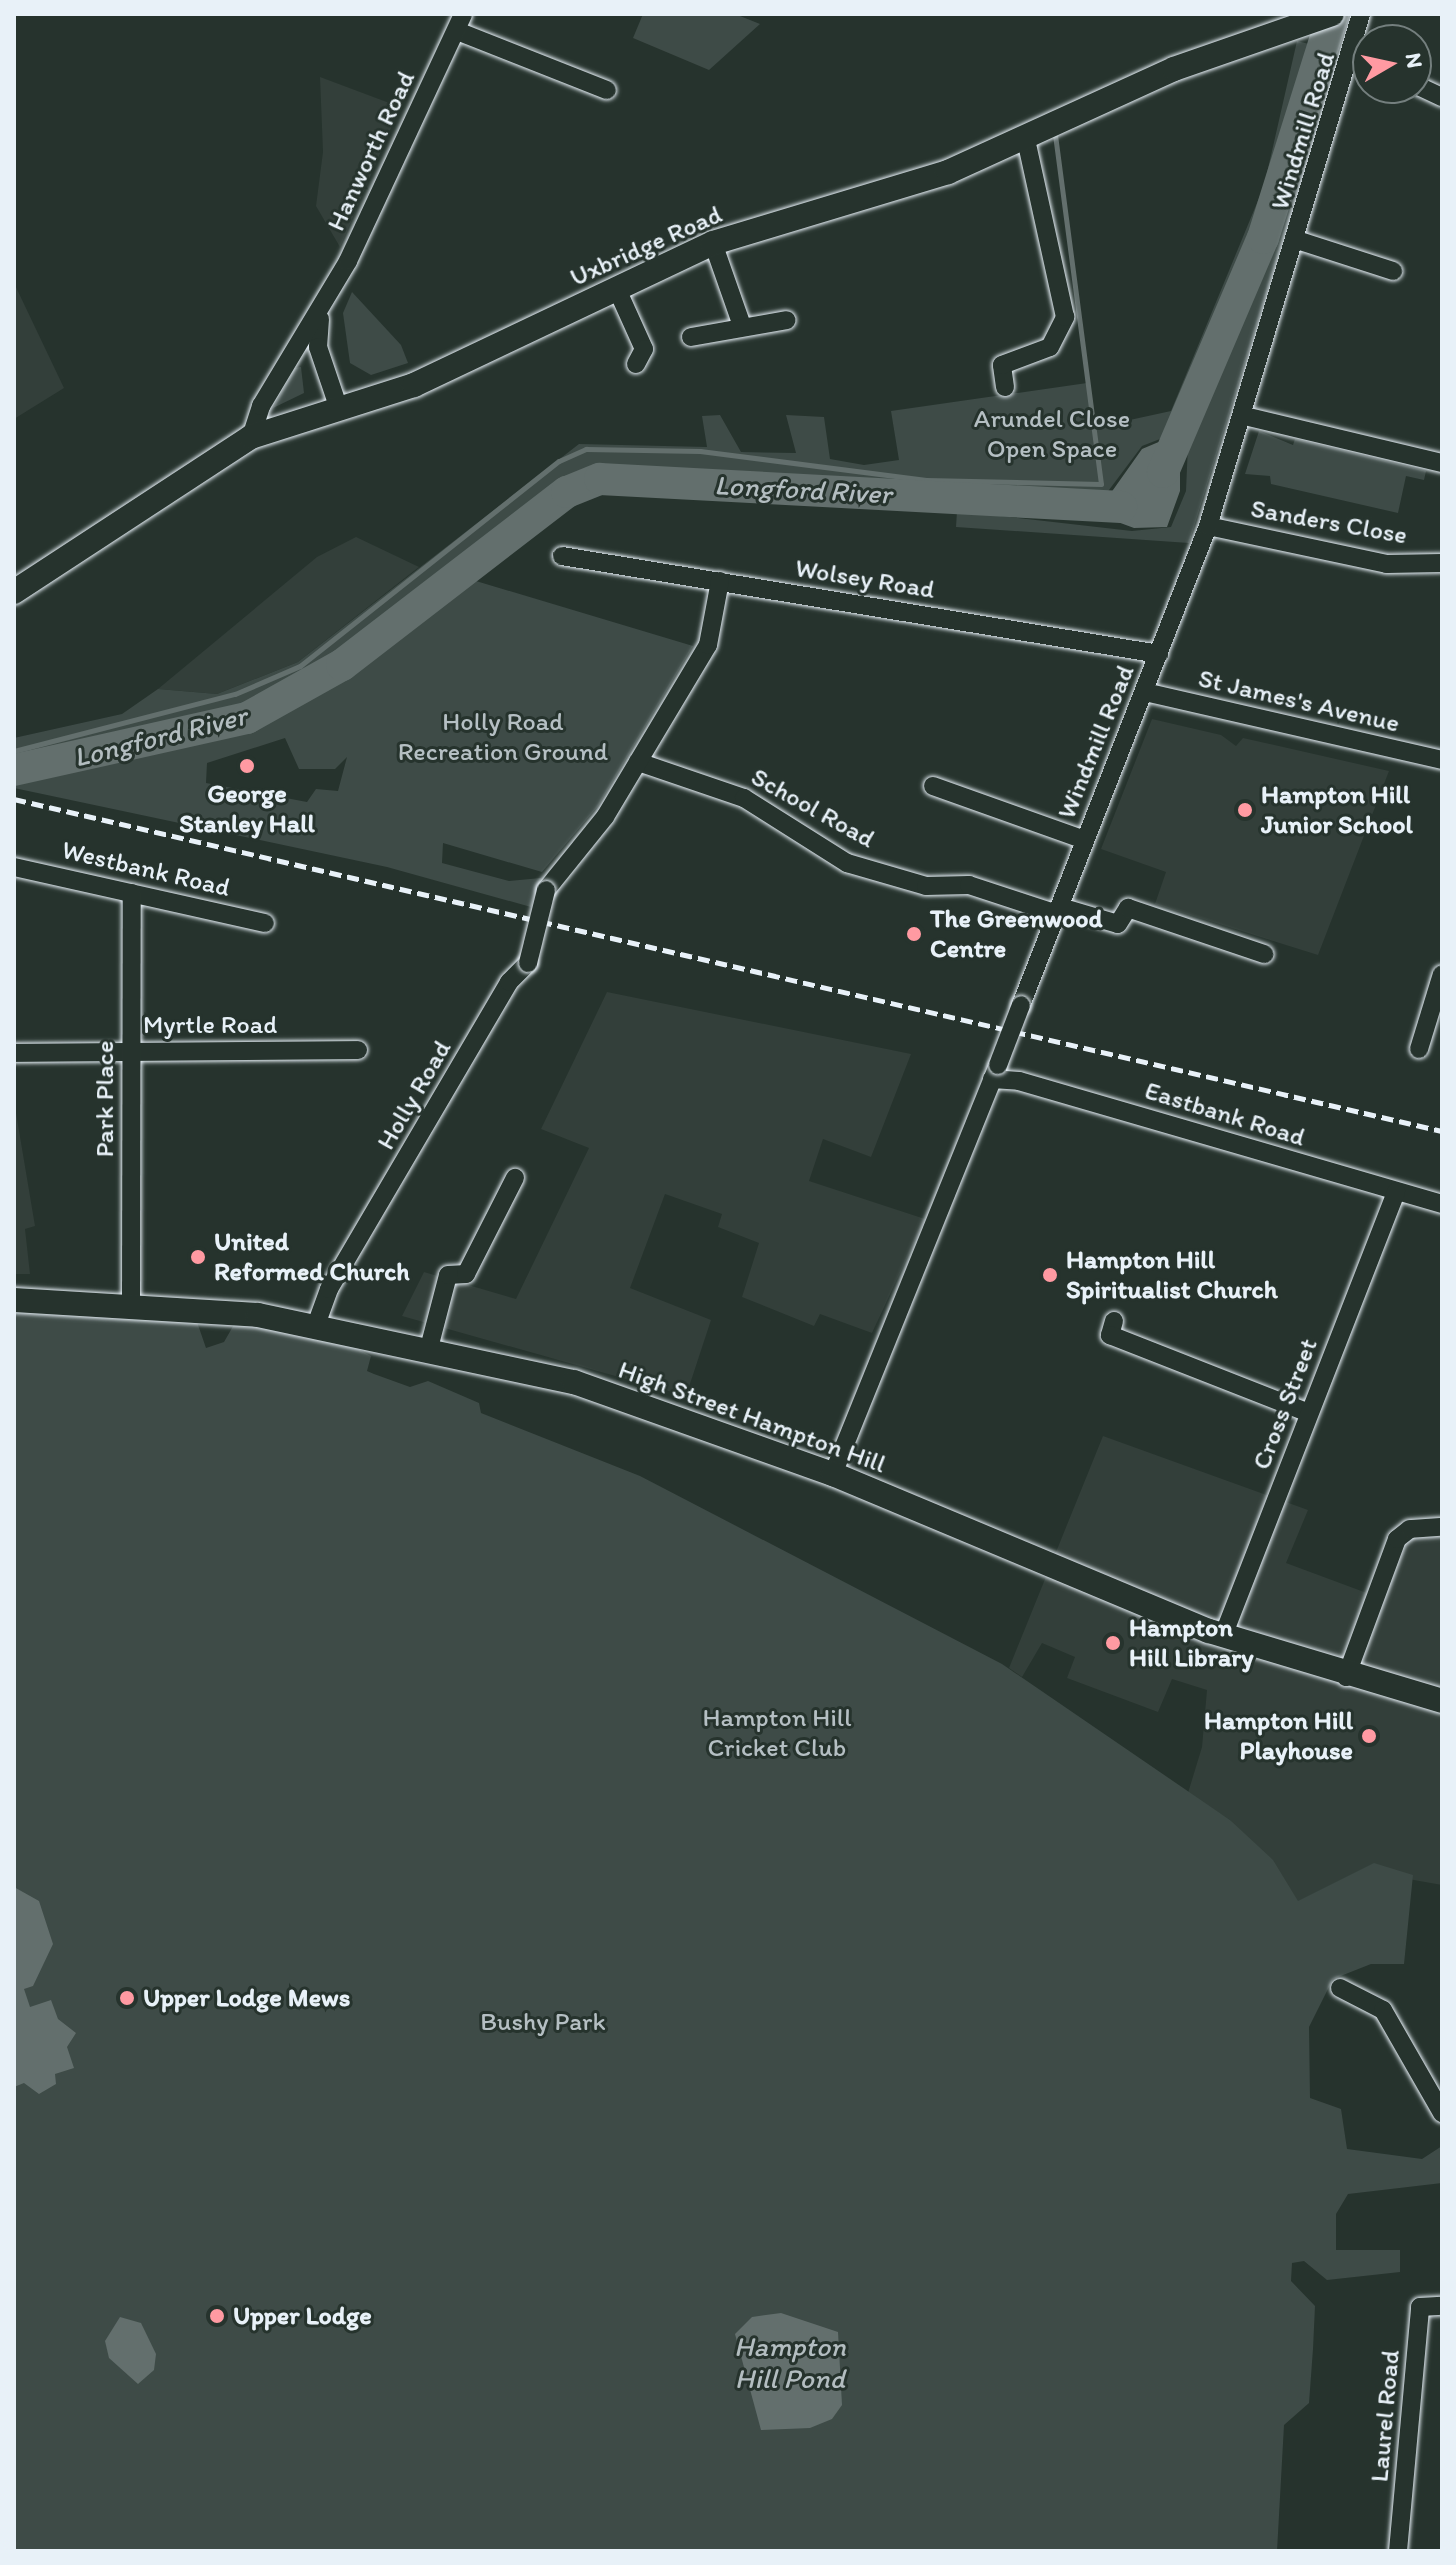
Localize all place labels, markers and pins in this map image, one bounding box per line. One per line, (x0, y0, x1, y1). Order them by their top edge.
marker: George Stanley Hall (238, 757, 256, 775)
place label: George Stanley Hall (179, 778, 315, 840)
place label: Hampton Hill Junior School (1261, 779, 1412, 840)
marker: Hampton Hill Junior School (1236, 801, 1254, 819)
place label: The Greenwood Centre (930, 903, 1102, 964)
marker: The Greenwood Centre (905, 925, 923, 943)
place label: United Reformed Church (214, 1226, 411, 1288)
place label: Hampton Hill Spiritualist Church (1066, 1244, 1278, 1306)
marker: United Reformed Church (189, 1248, 207, 1266)
marker: Hampton Hill Spiritualist Church (1041, 1266, 1059, 1284)
place label: Hampton Hill Library (1129, 1612, 1253, 1674)
marker: Hampton Hill Library (1104, 1634, 1122, 1652)
place label: Hampton Hill Playhouse (1204, 1705, 1353, 1766)
marker: Hampton Hill Playhouse (1360, 1727, 1378, 1745)
place label: Upper Lodge Mews (143, 1982, 350, 2014)
marker: Upper Lodge Mews (118, 1989, 136, 2007)
place label: Upper Lodge (233, 2300, 372, 2332)
marker: Upper Lodge (208, 2307, 226, 2325)

